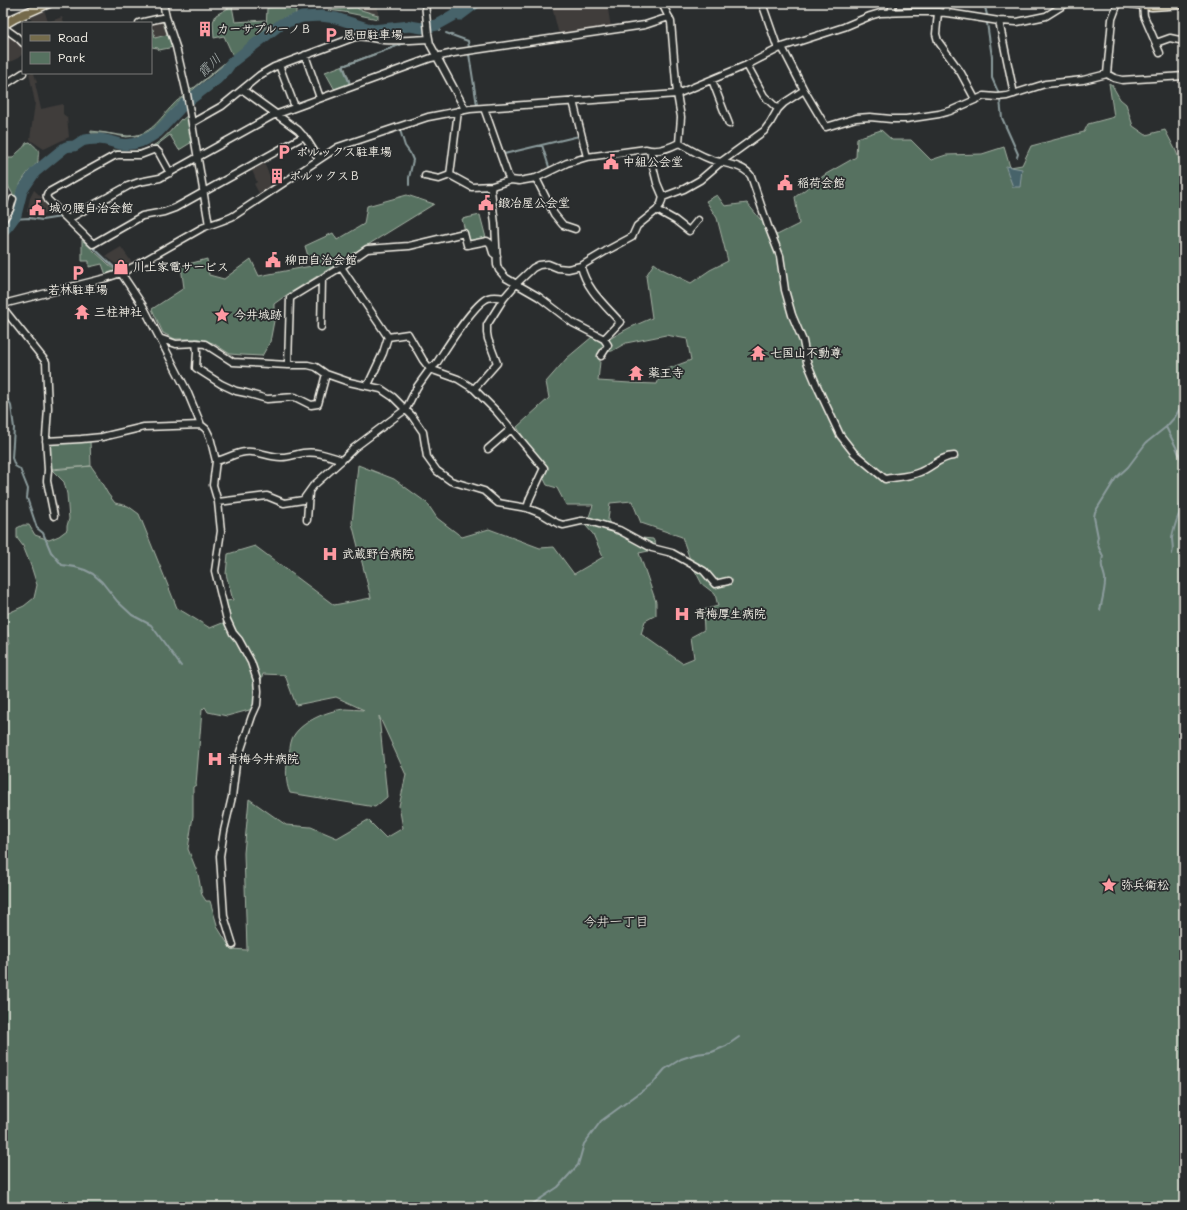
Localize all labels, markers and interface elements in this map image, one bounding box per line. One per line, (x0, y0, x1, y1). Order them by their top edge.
building icon: カーサプルーノＢ (196, 20, 214, 38)
place label: カーサプルーノＢ (217, 20, 312, 36)
legend (22, 22, 152, 74)
parking icon: 恩田駐車場 (322, 26, 340, 44)
place label: 恩田駐車場 (343, 26, 403, 42)
text: Road (58, 29, 88, 45)
text: Park (58, 49, 85, 65)
water label: 霞川 (193, 49, 224, 80)
parking icon: ポルックス駐車場 (275, 143, 293, 161)
place label: ポルックス駐車場 (296, 143, 392, 159)
public building icon: 中組公会堂 (602, 153, 620, 171)
place label: 中組公会堂 (623, 153, 683, 169)
building icon: ポルックスＢ (268, 167, 286, 185)
place label: ポルックスＢ (289, 167, 361, 183)
public building icon: 稲荷会館 (776, 174, 794, 192)
place label: 稲荷会館 (797, 174, 845, 190)
public building icon: 鍛冶屋公会堂 (477, 194, 495, 212)
place label: 鍛冶屋公会堂 (498, 194, 570, 210)
public building icon: 城の腰自治会館 (28, 199, 46, 217)
place label: 城の腰自治会館 (49, 199, 133, 215)
public building icon: 柳田自治会館 (264, 251, 282, 269)
place label: 柳田自治会館 (285, 251, 357, 267)
shop icon: 川上家電サービス (112, 258, 130, 276)
place label: 川上家電サービス (133, 258, 229, 274)
parking icon: 若林駐車場 (69, 264, 87, 282)
place label: 若林駐車場 (48, 281, 108, 297)
temple icon: 三柱神社 (73, 303, 91, 321)
place label: 三柱神社 (94, 303, 142, 319)
place icon: 今井城跡 (213, 306, 231, 324)
place label: 今井城跡 (234, 306, 282, 322)
temple icon: 七国山不動尊 (749, 344, 767, 362)
place label: 七国山不動尊 (770, 344, 842, 360)
temple icon: 薬王寺 (627, 364, 645, 382)
place label: 薬王寺 (648, 364, 684, 380)
hospital icon: 武蔵野台病院 (321, 545, 339, 563)
place label: 武蔵野台病院 (342, 545, 414, 561)
hospital icon: 青梅厚生病院 (673, 605, 691, 623)
place label: 青梅厚生病院 (694, 605, 766, 621)
hospital icon: 青梅今井病院 (206, 750, 224, 768)
place label: 青梅今井病院 (227, 750, 299, 766)
place icon: 弥兵衛松 (1100, 876, 1118, 894)
place label: 弥兵衛松 (1121, 876, 1169, 892)
district label: 今井一丁目 (583, 912, 649, 929)

